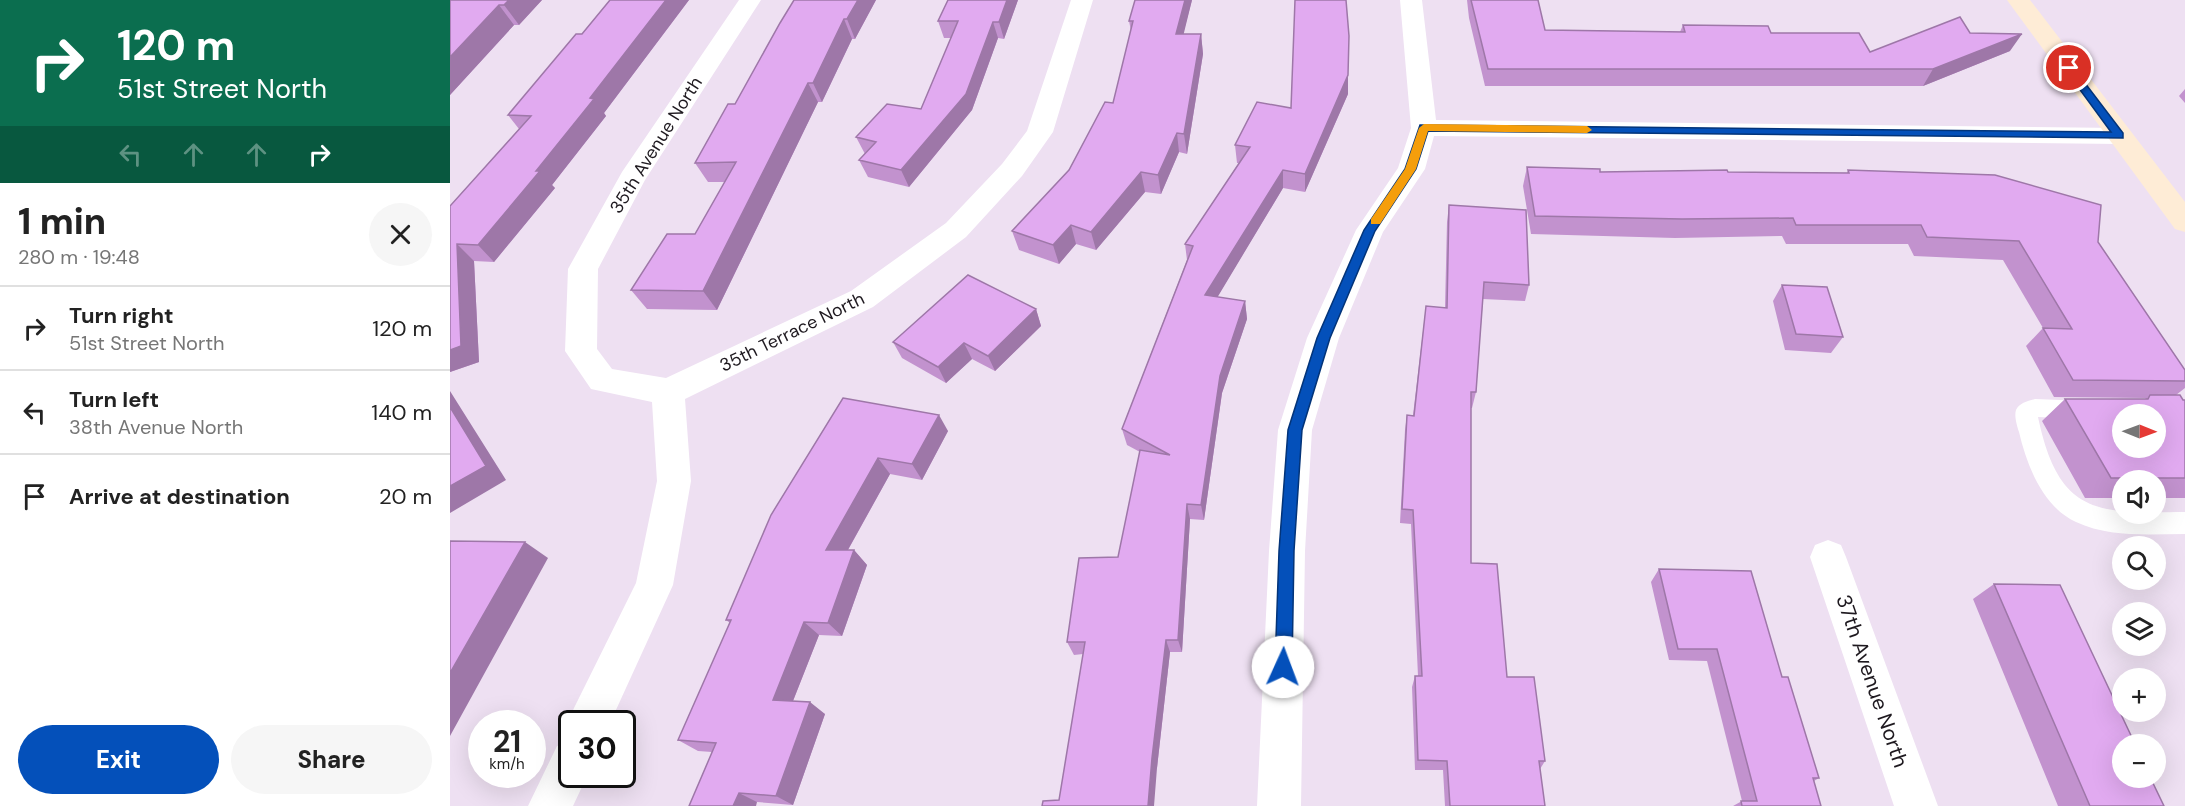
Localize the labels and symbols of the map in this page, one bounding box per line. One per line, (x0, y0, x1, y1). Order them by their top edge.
pin (2043, 42, 2094, 93)
street label: 35th Avenue North (604, 72, 708, 218)
street label: 35th Terrace North (716, 287, 868, 377)
north arrow (2112, 404, 2166, 458)
street label: 37th Avenue North (1829, 591, 1915, 771)
position arrow (1251, 635, 1315, 699)
speed limit sign: 30 (558, 710, 636, 788)

